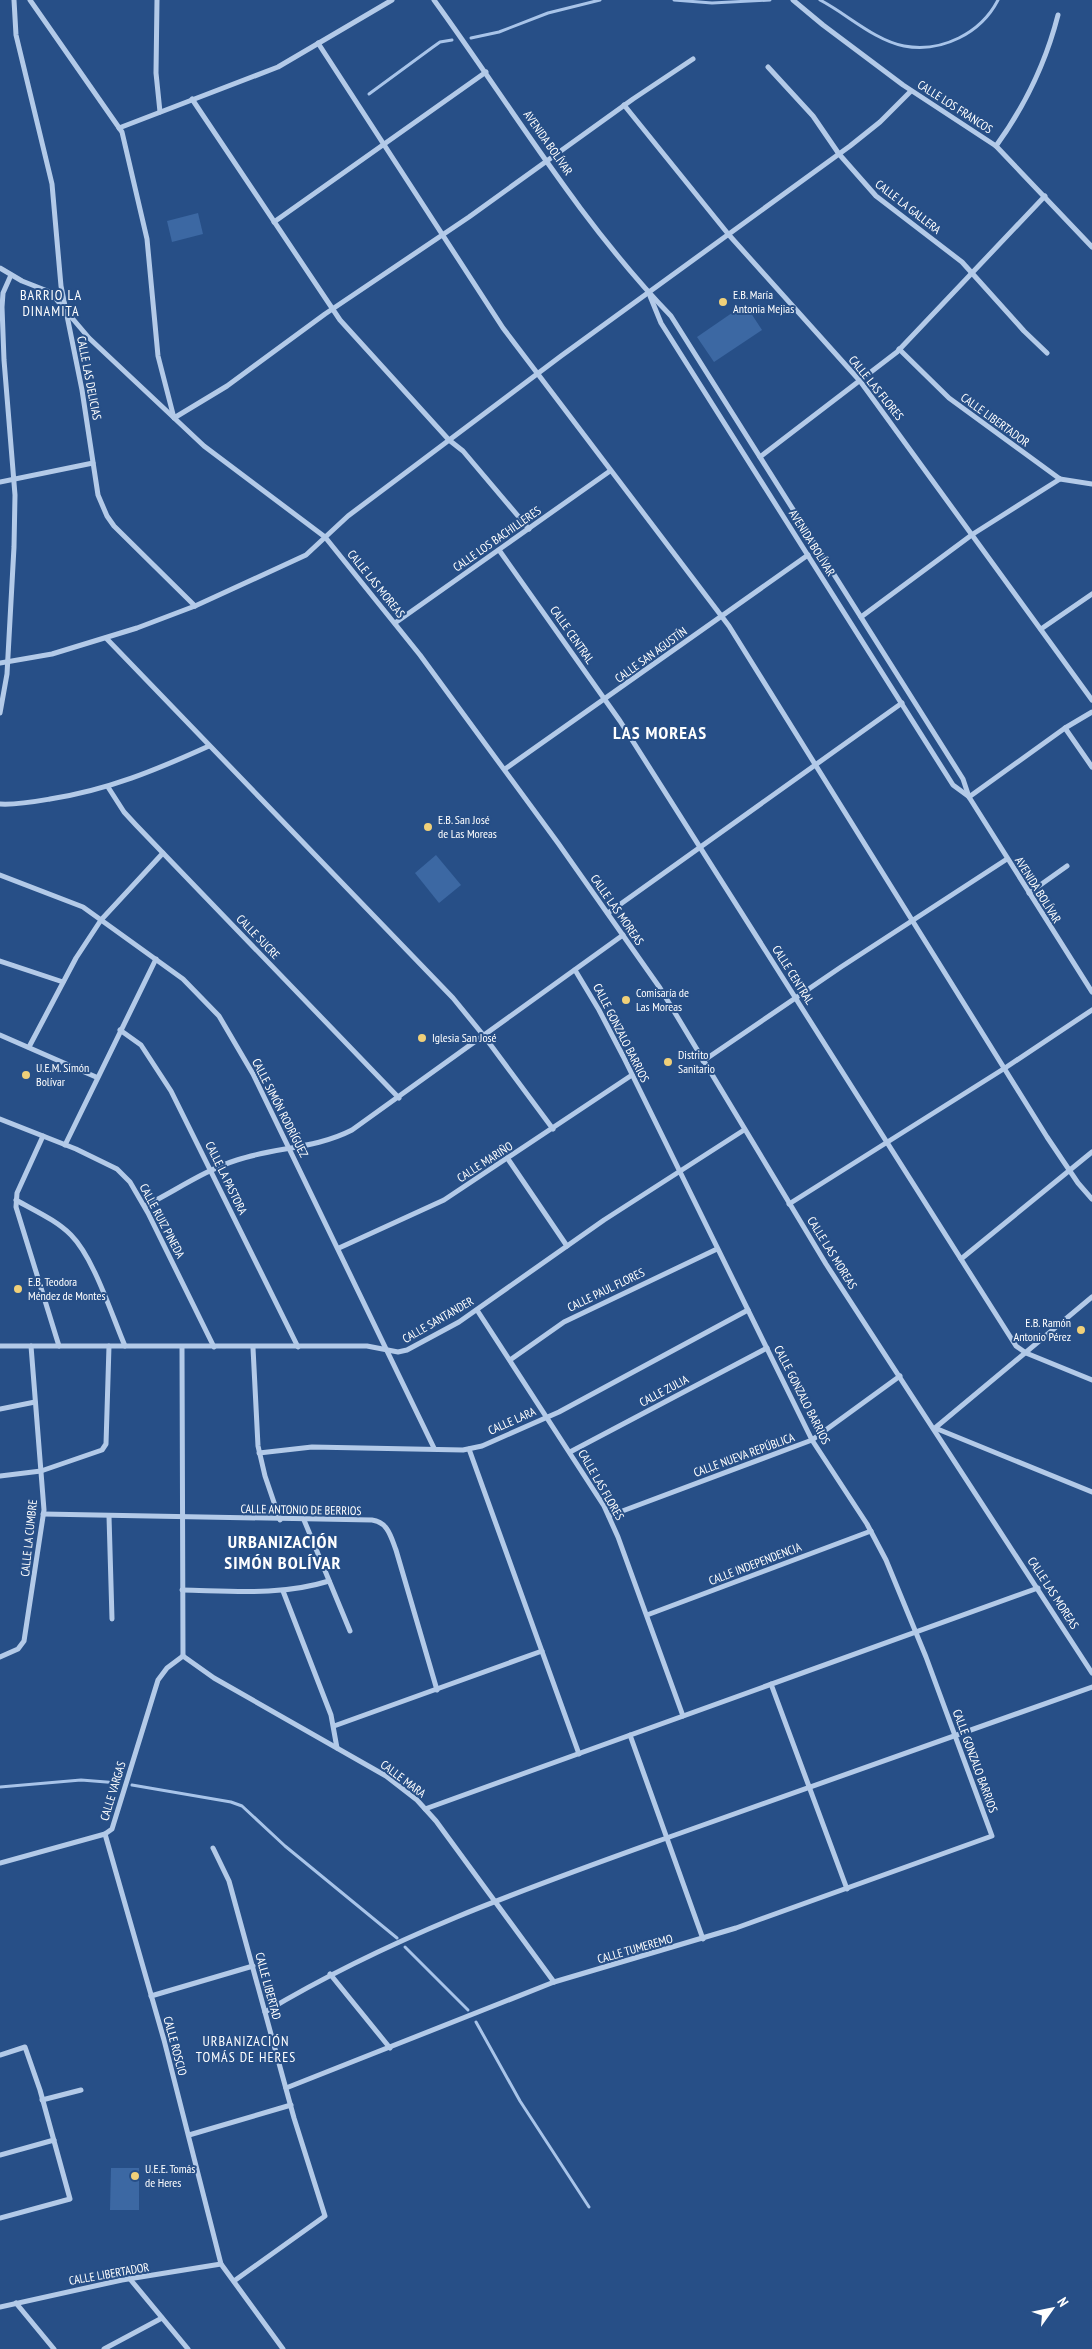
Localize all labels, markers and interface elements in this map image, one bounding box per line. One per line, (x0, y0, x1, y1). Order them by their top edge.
street label: CALLE LOS FRANCOS (915, 77, 996, 136)
street label: AVENIDA BOLÍVAR (521, 107, 576, 178)
street label: CALLE LA GALLERA (872, 176, 944, 237)
district label: BARRIO LA DINAMITA (20, 286, 82, 320)
place label: E.B. María Antonia Mejias (733, 287, 794, 316)
marker: E.B. María Antonia Mejias (717, 296, 729, 308)
street label: CALLE LAS DELICIAS (74, 335, 105, 421)
street label: CALLE LAS FLORES (846, 352, 907, 423)
street label: CALLE LIBERTADOR (958, 390, 1033, 450)
street label: CALLE LOS BACHILLERES (450, 503, 544, 575)
street label: AVENIDA BOLÍVAR (786, 507, 839, 579)
street label: CALLE LAS MOREAS (344, 547, 408, 621)
street label: CALLE CENTRAL (547, 603, 598, 667)
street label: CALLE SAN AGUSTÍN (612, 623, 690, 686)
district label: LAS MOREAS (613, 721, 707, 744)
place label: E.B. San José de Las Moreas (438, 812, 497, 841)
marker: E.B. San José de Las Moreas (422, 821, 434, 833)
street label: AVENIDA BOLÍVAR (1012, 854, 1065, 926)
street label: CALLE LAS MOREAS (587, 871, 647, 948)
street label: CALLE SUCRE (233, 911, 283, 962)
street label: CALLE CENTRAL (769, 942, 818, 1007)
street label: CALLE GONZALO BARRIOS (590, 981, 653, 1085)
place label: Comisaría de Las Moreas (636, 985, 689, 1014)
marker: Comisaría de Las Moreas (620, 994, 632, 1006)
place label: Iglesia San José (432, 1030, 497, 1045)
marker: Iglesia San José (416, 1032, 428, 1044)
place label: Distrito Sanitario (678, 1047, 715, 1076)
street label: CALLE SIMÓN RODRÍGUEZ (249, 1056, 312, 1160)
marker: Distrito Sanitario (662, 1056, 674, 1068)
place label: U.E.M. Simón Bolívar (36, 1060, 89, 1089)
marker: U.E.M. Simón Bolívar (20, 1069, 32, 1081)
street label: CALLE MARIÑO (454, 1138, 516, 1185)
street label: CALLE LA PASTORA (202, 1139, 251, 1217)
street label: CALLE RUIZ PINEDA (136, 1181, 189, 1261)
street label: CALLE LAS MOREAS (804, 1214, 861, 1292)
street label: CALLE PAUL FLORES (565, 1264, 647, 1315)
place label: E.B. Teodora Méndez de Montes (28, 1274, 106, 1303)
marker: E.B. Teodora Méndez de Montes (12, 1283, 24, 1295)
street label: CALLE SANTANDER (399, 1293, 476, 1346)
place label: E.B. Ramón Antonio Pérez (1014, 1315, 1071, 1344)
marker: E.B. Ramón Antonio Pérez (1075, 1324, 1087, 1336)
street label: CALLE GONZALO BARRIOS (771, 1343, 834, 1447)
street label: CALLE ZULIA (637, 1371, 691, 1410)
street label: CALLE LARA (486, 1403, 538, 1438)
street label: CALLE NUEVA REPÚBLICA (691, 1429, 797, 1480)
street label: CALLE LAS FLORES (575, 1447, 628, 1523)
street label: CALLE LA CUMBRE (17, 1499, 40, 1577)
street label: CALLE ANTONIO DE BERRIOS (240, 1501, 362, 1518)
district label: URBANIZACIÓN SIMÓN BOLÍVAR (224, 1530, 342, 1574)
street label: CALLE INDEPENDENCIA (706, 1539, 804, 1588)
street label: CALLE LAS MOREAS (1025, 1554, 1082, 1632)
street label: CALLE GONZALO BARRIOS (950, 1707, 1001, 1815)
street label: CALLE MARA (378, 1757, 429, 1801)
street label: CALLE VARGAS (96, 1759, 129, 1822)
street label: CALLE TUMEREMO (595, 1930, 675, 1966)
street label: CALLE LIBERTAD (252, 1951, 285, 2021)
street label: CALLE ROSCIO (160, 2015, 191, 2077)
district label: URBANIZACIÓN TOMÁS DE HERES (196, 2032, 296, 2066)
place label: U.E.E. Tomás de Heres (145, 2161, 195, 2190)
marker: U.E.E. Tomás de Heres (129, 2170, 141, 2182)
street label: CALLE LIBERTADOR (68, 2259, 150, 2288)
north arrow (1027, 2284, 1077, 2334)
text: N (1053, 2294, 1073, 2310)

